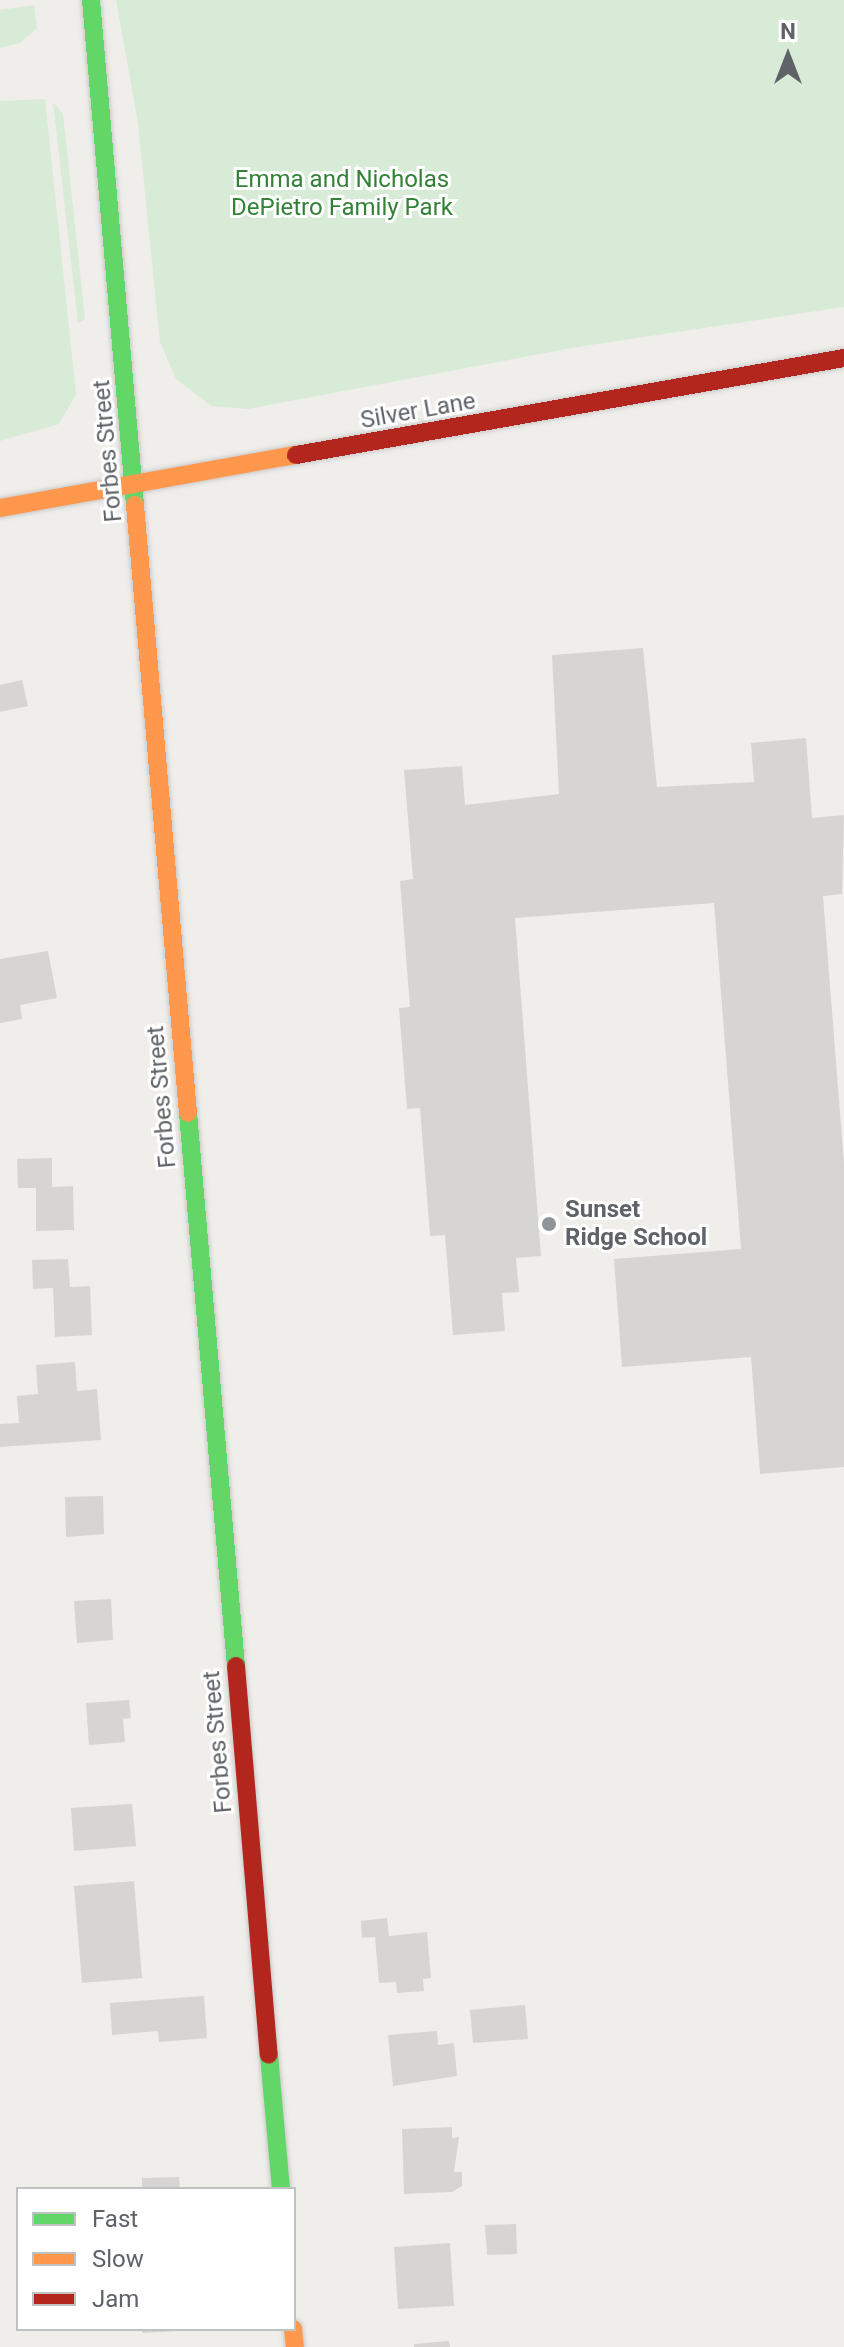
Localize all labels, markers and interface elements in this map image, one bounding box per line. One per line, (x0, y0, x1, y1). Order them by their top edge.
north arrow (748, 16, 828, 96)
text: N (780, 19, 796, 44)
park label: Emma and Nicholas DePietro Family Park (231, 166, 453, 222)
street label: Forbes Street (87, 379, 129, 523)
street label: Silver Lane (358, 387, 478, 435)
street label: Forbes Street (141, 1025, 183, 1169)
place label: Sunset Ridge School (565, 1196, 707, 1252)
marker: Sunset Ridge School (540, 1215, 558, 1233)
street label: Forbes Street (197, 1670, 239, 1814)
legend (16, 2187, 296, 2331)
text: Fast (92, 2205, 138, 2233)
text: Slow (92, 2245, 144, 2273)
text: Jam (92, 2285, 139, 2313)

